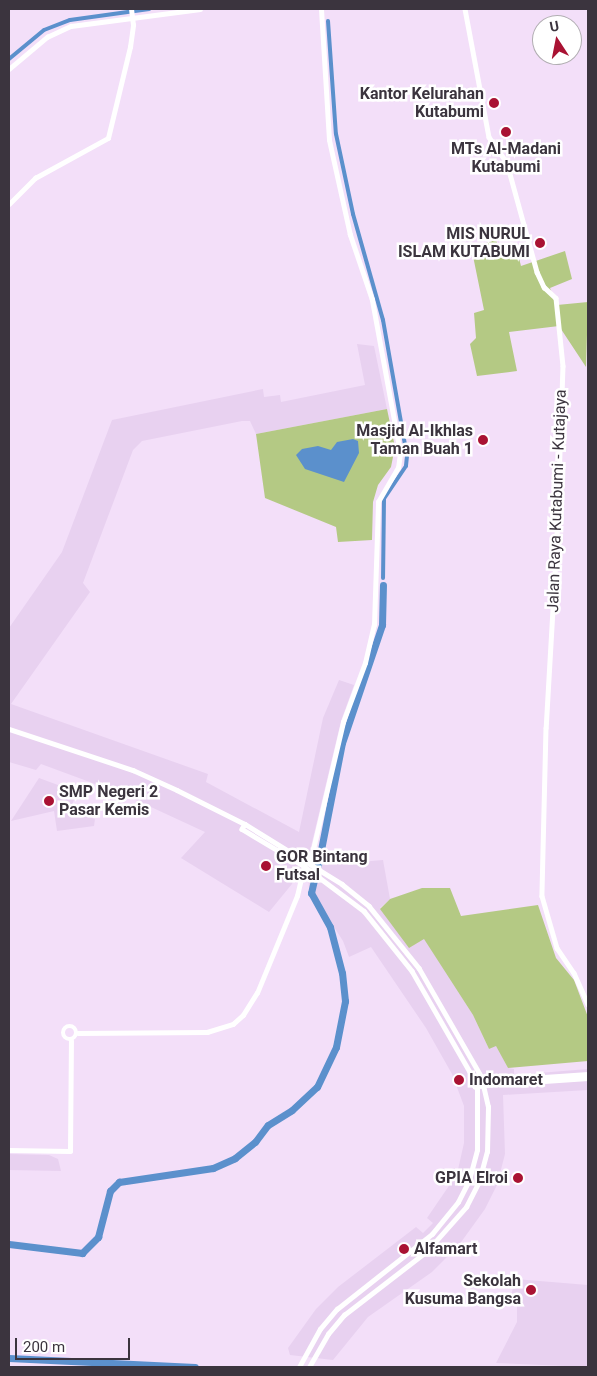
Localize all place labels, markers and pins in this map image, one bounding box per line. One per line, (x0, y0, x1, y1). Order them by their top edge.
place label: Kantor Kelurahan Kutabumi (360, 84, 484, 122)
marker: Kantor Kelurahan Kutabumi (488, 97, 500, 109)
marker: MTs Al-Madani Kutabumi (500, 126, 512, 138)
place label: MTs Al-Madani Kutabumi (451, 139, 561, 177)
place label: MIS NURUL ISLAM KUTABUMI (398, 224, 530, 262)
marker: MIS NURUL ISLAM KUTABUMI (534, 237, 546, 249)
place label: Masjid Al-Ikhlas Taman Buah 1 (356, 421, 473, 459)
marker: Masjid Al-Ikhlas Taman Buah 1 (477, 434, 489, 446)
place label: SMP Negeri 2 Pasar Kemis (59, 782, 158, 820)
marker: SMP Negeri 2 Pasar Kemis (43, 795, 55, 807)
place label: GOR Bintang Futsal (276, 847, 368, 885)
marker: GOR Bintang Futsal (260, 860, 272, 872)
place label: Indomaret (469, 1070, 543, 1090)
marker: Indomaret (453, 1074, 465, 1086)
place label: GPIA Elroi (435, 1168, 508, 1188)
marker: GPIA Elroi (512, 1172, 524, 1184)
place label: Alfamart (414, 1239, 477, 1259)
marker: Alfamart (398, 1243, 410, 1255)
place label: Sekolah Kusuma Bangsa (405, 1271, 521, 1309)
marker: Sekolah Kusuma Bangsa (525, 1284, 537, 1296)

